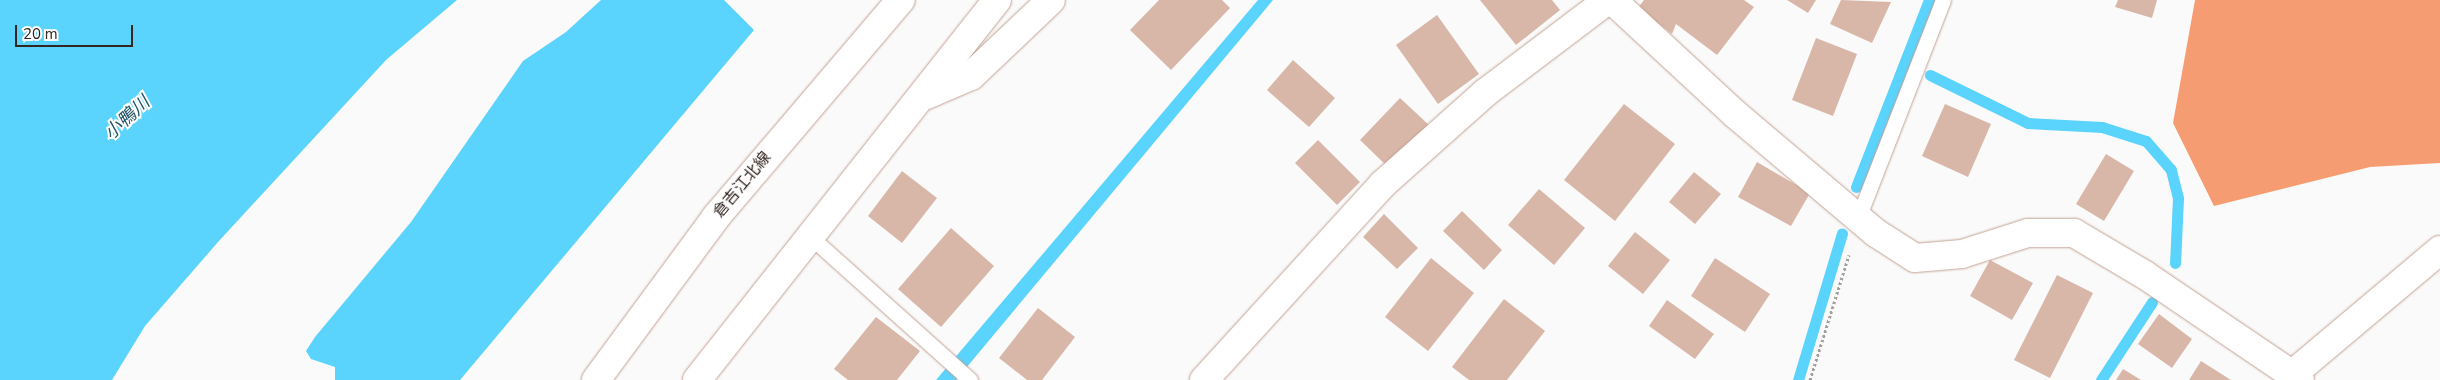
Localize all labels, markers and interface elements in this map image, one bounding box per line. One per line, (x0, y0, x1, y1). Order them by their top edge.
scale bar (18, 15, 135, 47)
text: 20 m (23, 24, 58, 44)
water label: 小鴨川 (100, 92, 154, 144)
street label: 倉吉江北線 (709, 148, 775, 222)

